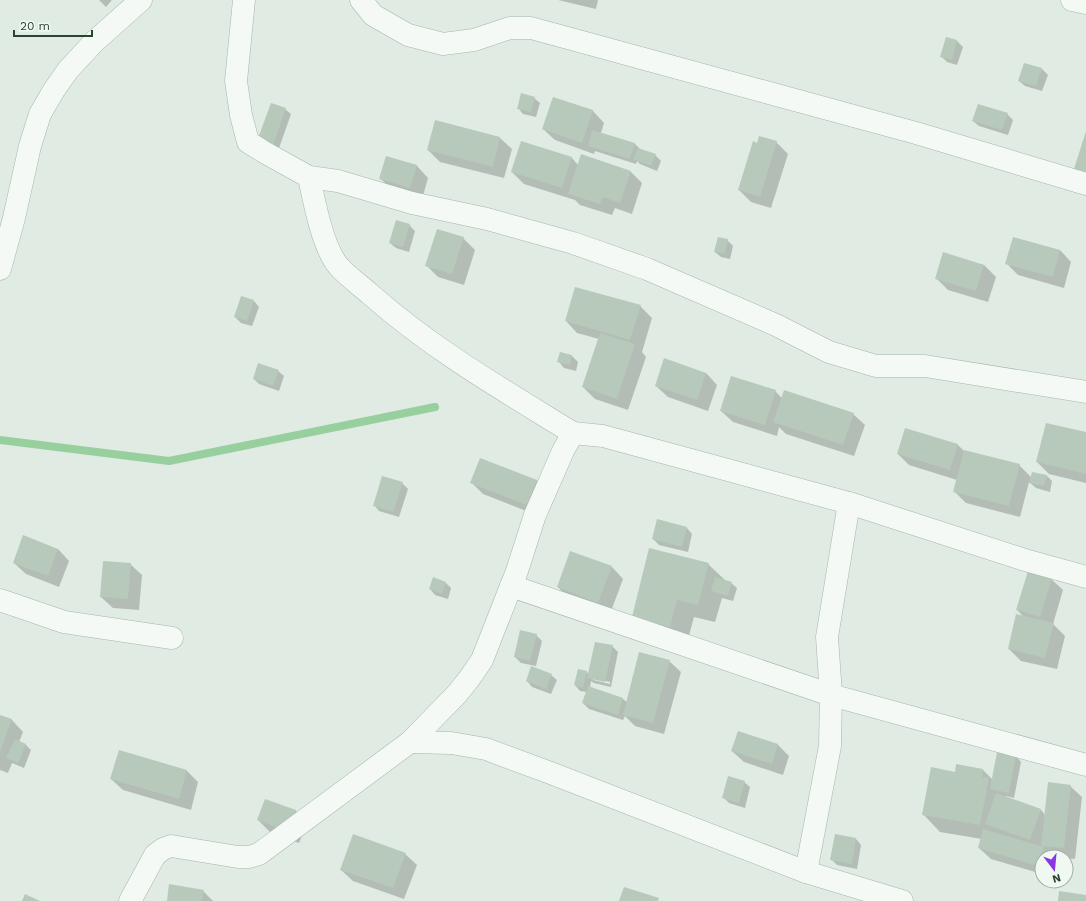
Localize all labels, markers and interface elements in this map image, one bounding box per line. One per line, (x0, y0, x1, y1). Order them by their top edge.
scale bar (14, 12, 92, 38)
text: 20 m (20, 19, 50, 33)
north arrow (1034, 849, 1074, 889)
text: N (1051, 871, 1062, 886)

